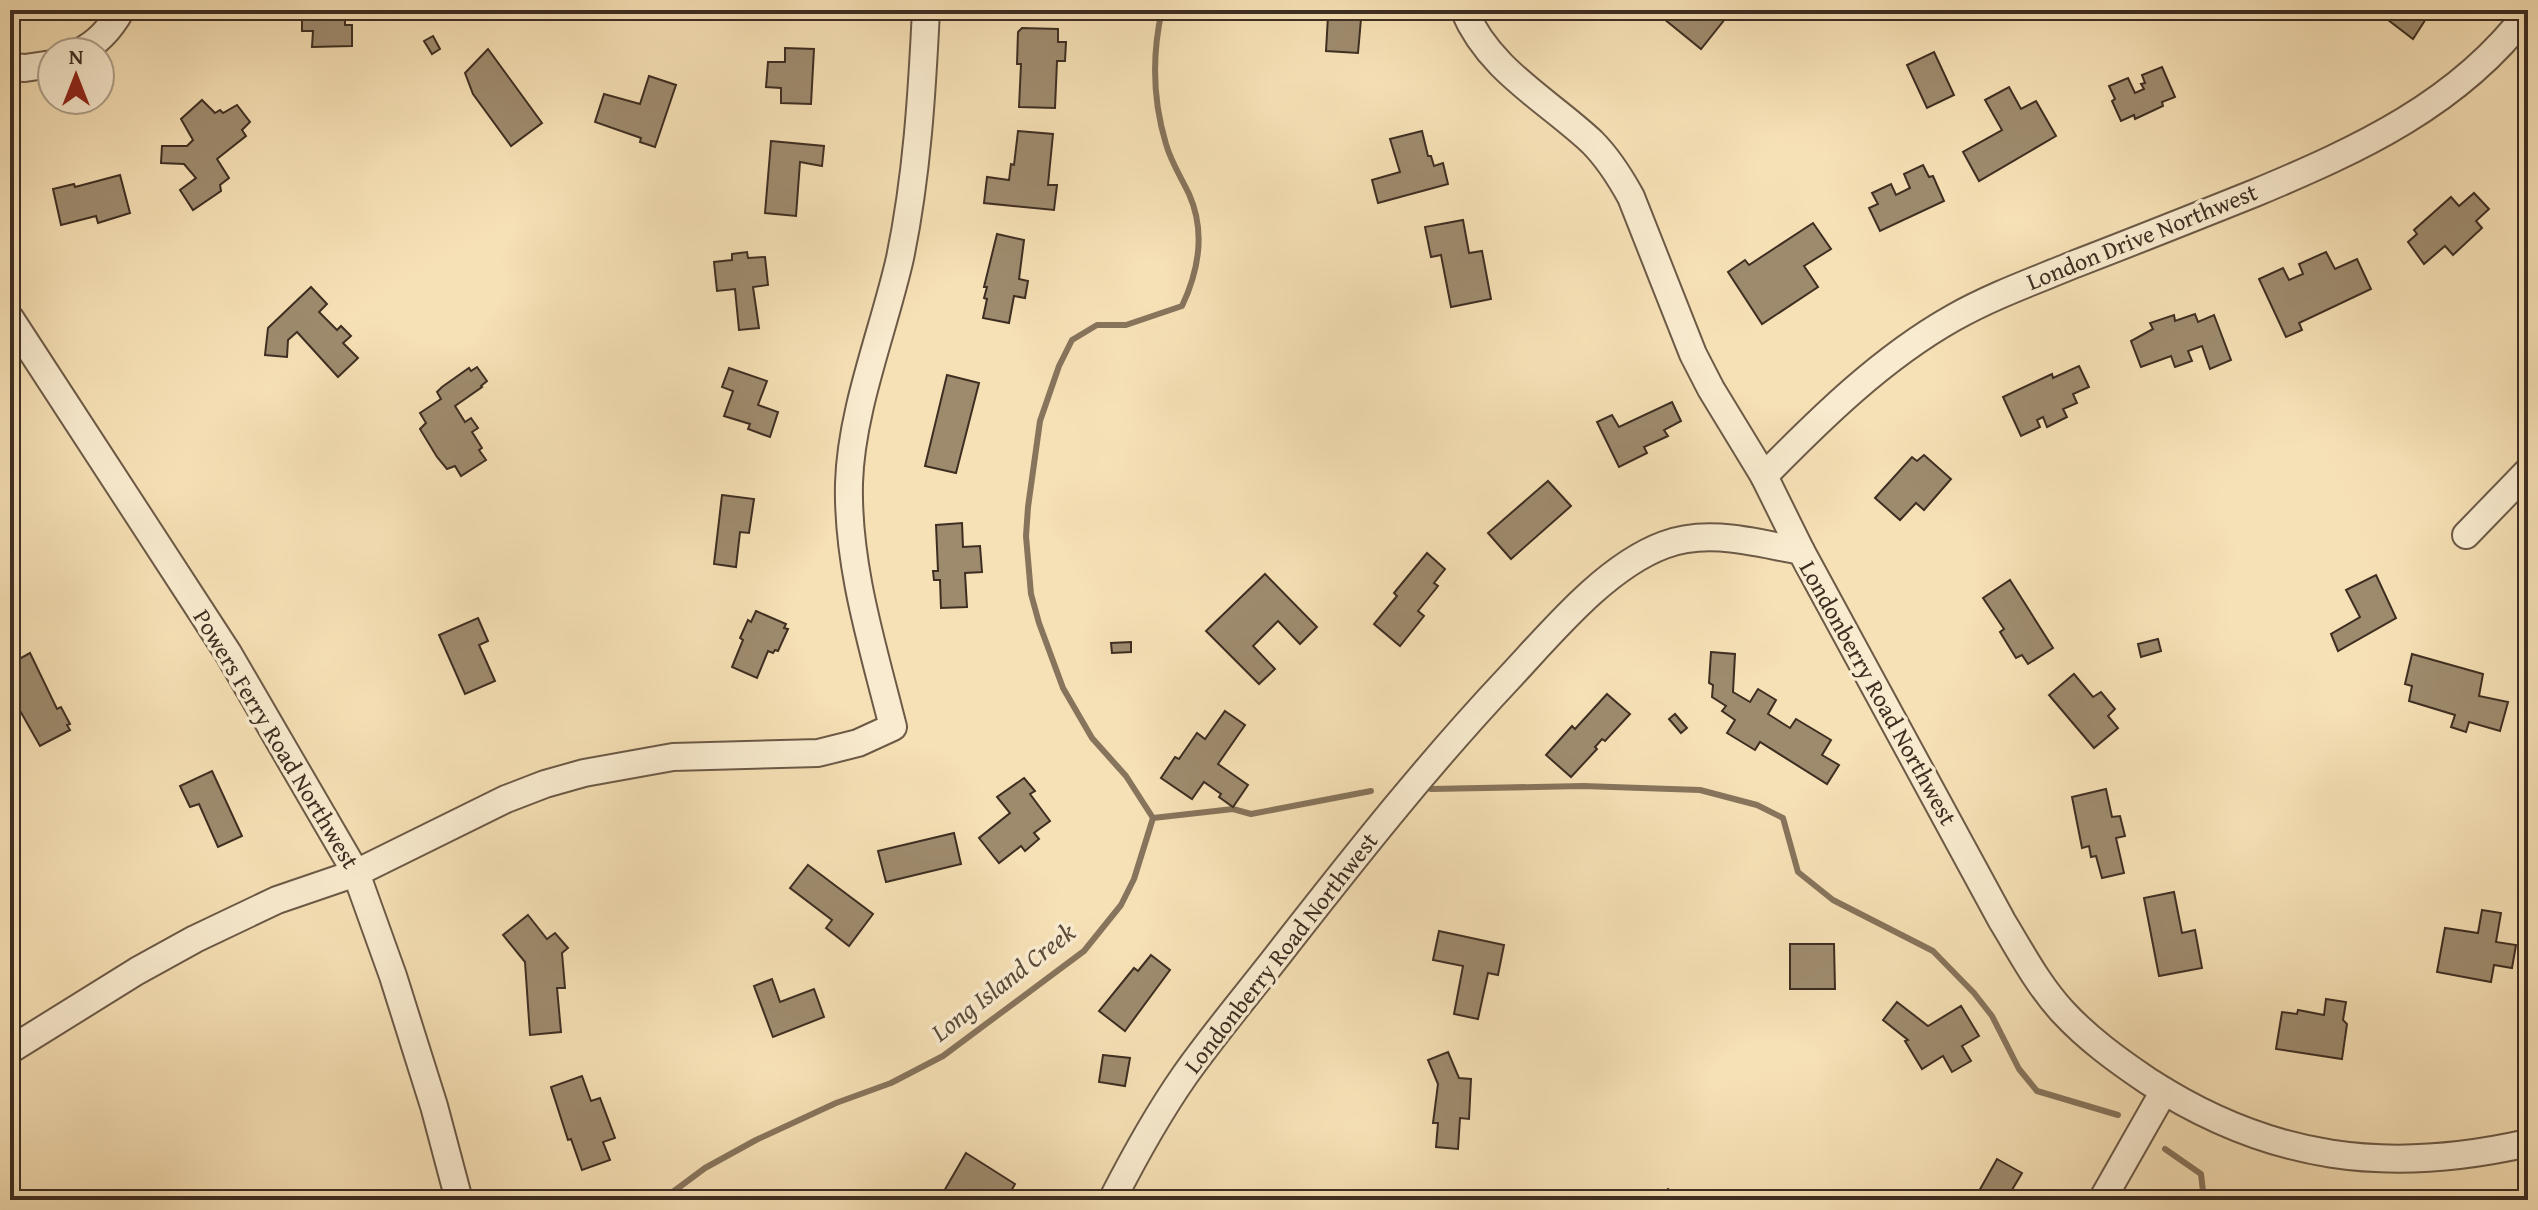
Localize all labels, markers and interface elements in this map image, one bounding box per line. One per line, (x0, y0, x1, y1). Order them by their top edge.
north arrow (36, 36, 116, 116)
text: N (69, 40, 84, 72)
street label: London Drive Northwest (2021, 174, 2263, 299)
street label: Londonberry Road Northwest (1791, 554, 1966, 832)
street label: Powers Ferry Road Northwest (185, 602, 368, 876)
street label: Londonberry Road Northwest (1175, 824, 1386, 1081)
water label: Long Island Creek (921, 913, 1083, 1051)

